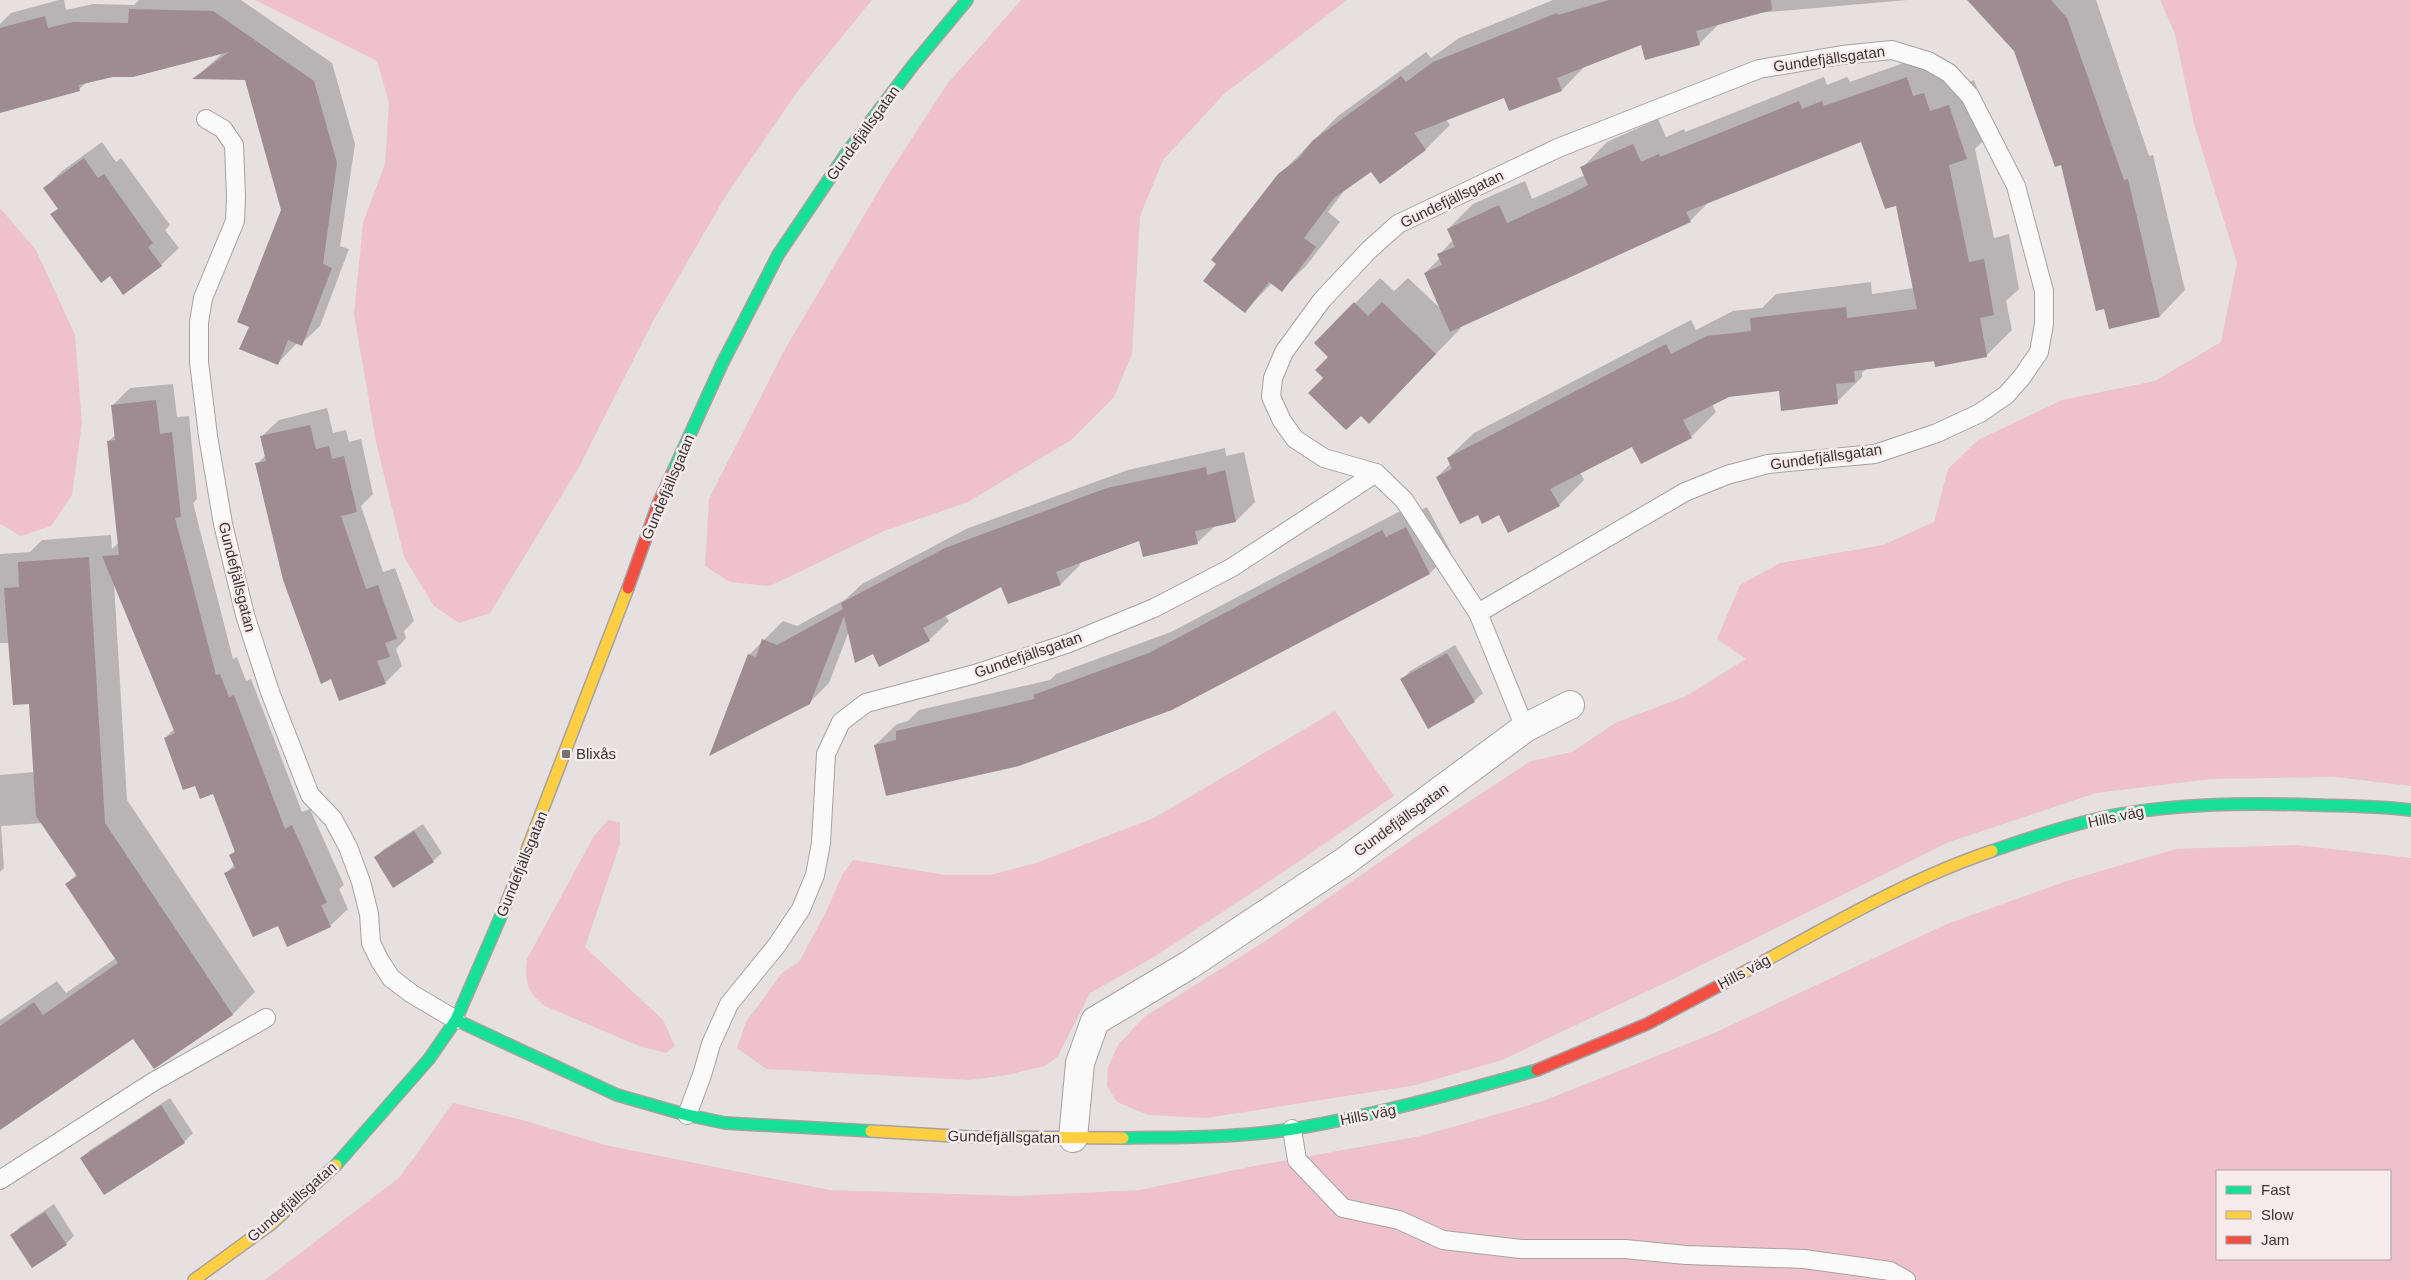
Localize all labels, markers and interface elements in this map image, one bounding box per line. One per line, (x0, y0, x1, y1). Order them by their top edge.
street label: Gundefjällsgatan (1772, 42, 1886, 75)
street label: Gundefjällsgatan (823, 82, 903, 183)
street label: Gundefjällsgatan (1397, 166, 1506, 231)
street label: Gundefjällsgatan (638, 432, 697, 542)
street label: Gundefjällsgatan (1769, 440, 1883, 473)
street label: Gundefjällsgatan (216, 520, 259, 634)
street label: Gundefjällsgatan (972, 628, 1084, 681)
place label: Blixås (576, 745, 616, 762)
marker: Blixås (560, 748, 572, 760)
street label: Gundefjällsgatan (1350, 780, 1451, 860)
street label: Hills väg (2086, 802, 2145, 831)
street label: Gundefjällsgatan (493, 808, 551, 919)
street label: Hills väg (1715, 951, 1773, 992)
street label: Hills väg (1338, 1101, 1397, 1128)
street label: Gundefjällsgatan (948, 1127, 1060, 1146)
street label: Gundefjällsgatan (244, 1158, 340, 1245)
legend (2216, 1170, 2391, 1260)
text: Fast (2261, 1181, 2291, 1198)
text: Slow (2261, 1206, 2294, 1223)
text: Jam (2261, 1231, 2289, 1248)

